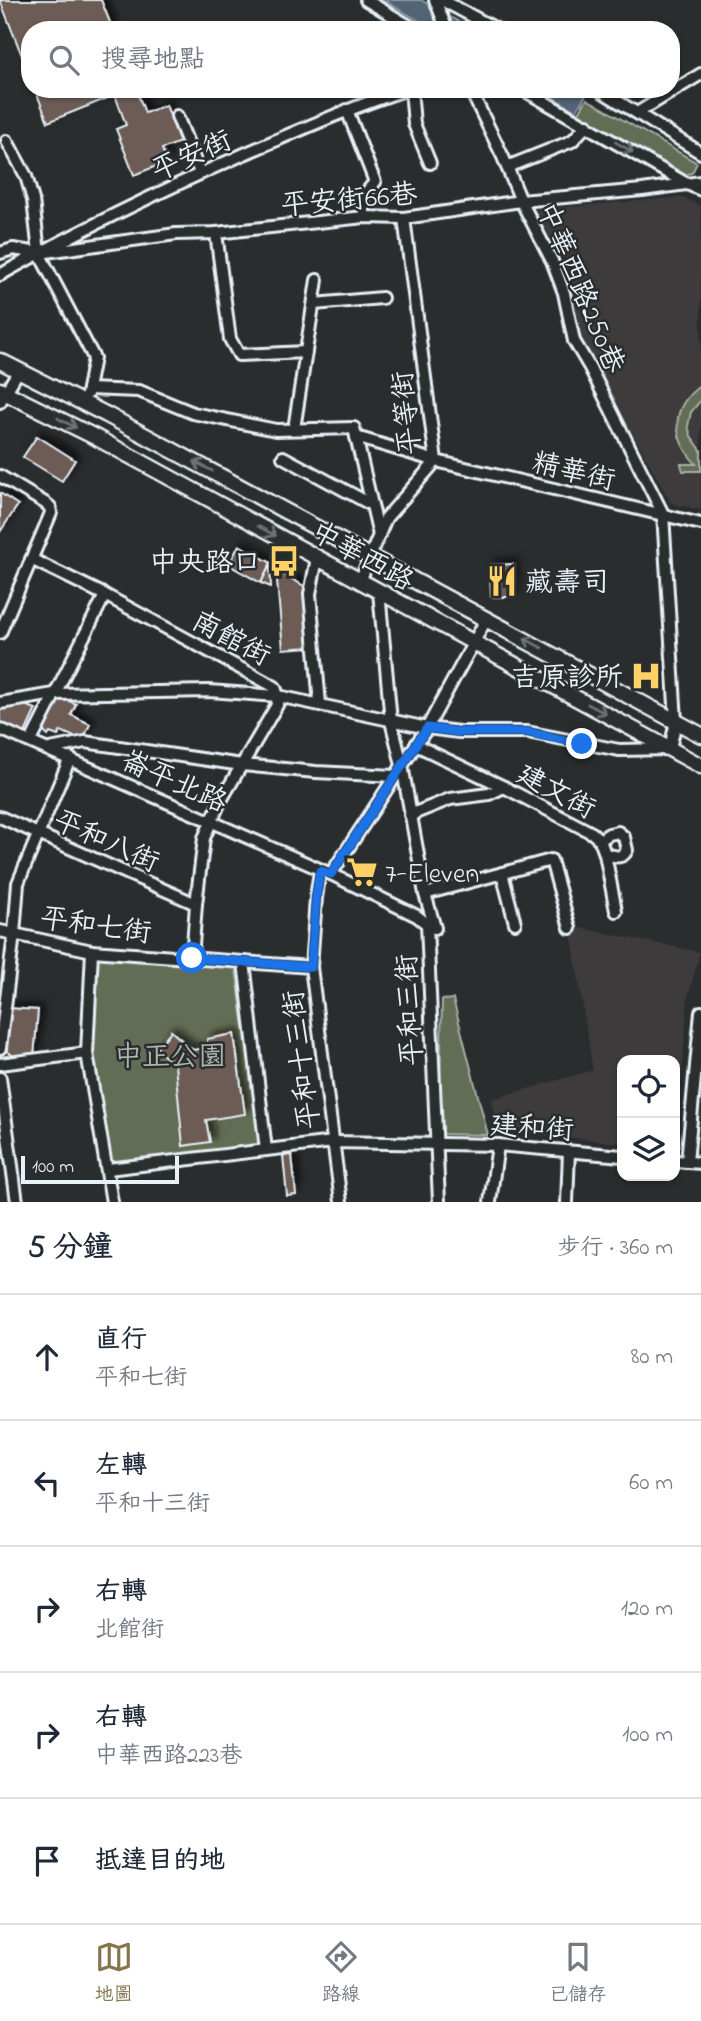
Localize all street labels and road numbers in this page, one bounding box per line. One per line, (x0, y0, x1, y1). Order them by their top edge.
street label: 平安街 (146, 121, 239, 193)
street label: 平安街66巷 (279, 175, 420, 228)
street label: 中華西路250巷 (524, 197, 634, 381)
street label: 平等街 (384, 369, 433, 457)
street label: 精華街 (528, 444, 619, 503)
street label: 中華西路 (302, 513, 420, 603)
street label: 南館街 (184, 602, 277, 678)
street label: 崙平北路 (114, 742, 233, 825)
street label: 建文街 (509, 755, 602, 831)
street label: 平和八街 (46, 802, 165, 885)
street label: 平和七街 (37, 899, 154, 956)
street label: 平和三街 (388, 953, 435, 1067)
street label: 平和十三街 (275, 988, 332, 1132)
street label: 建和街 (488, 1106, 575, 1153)

